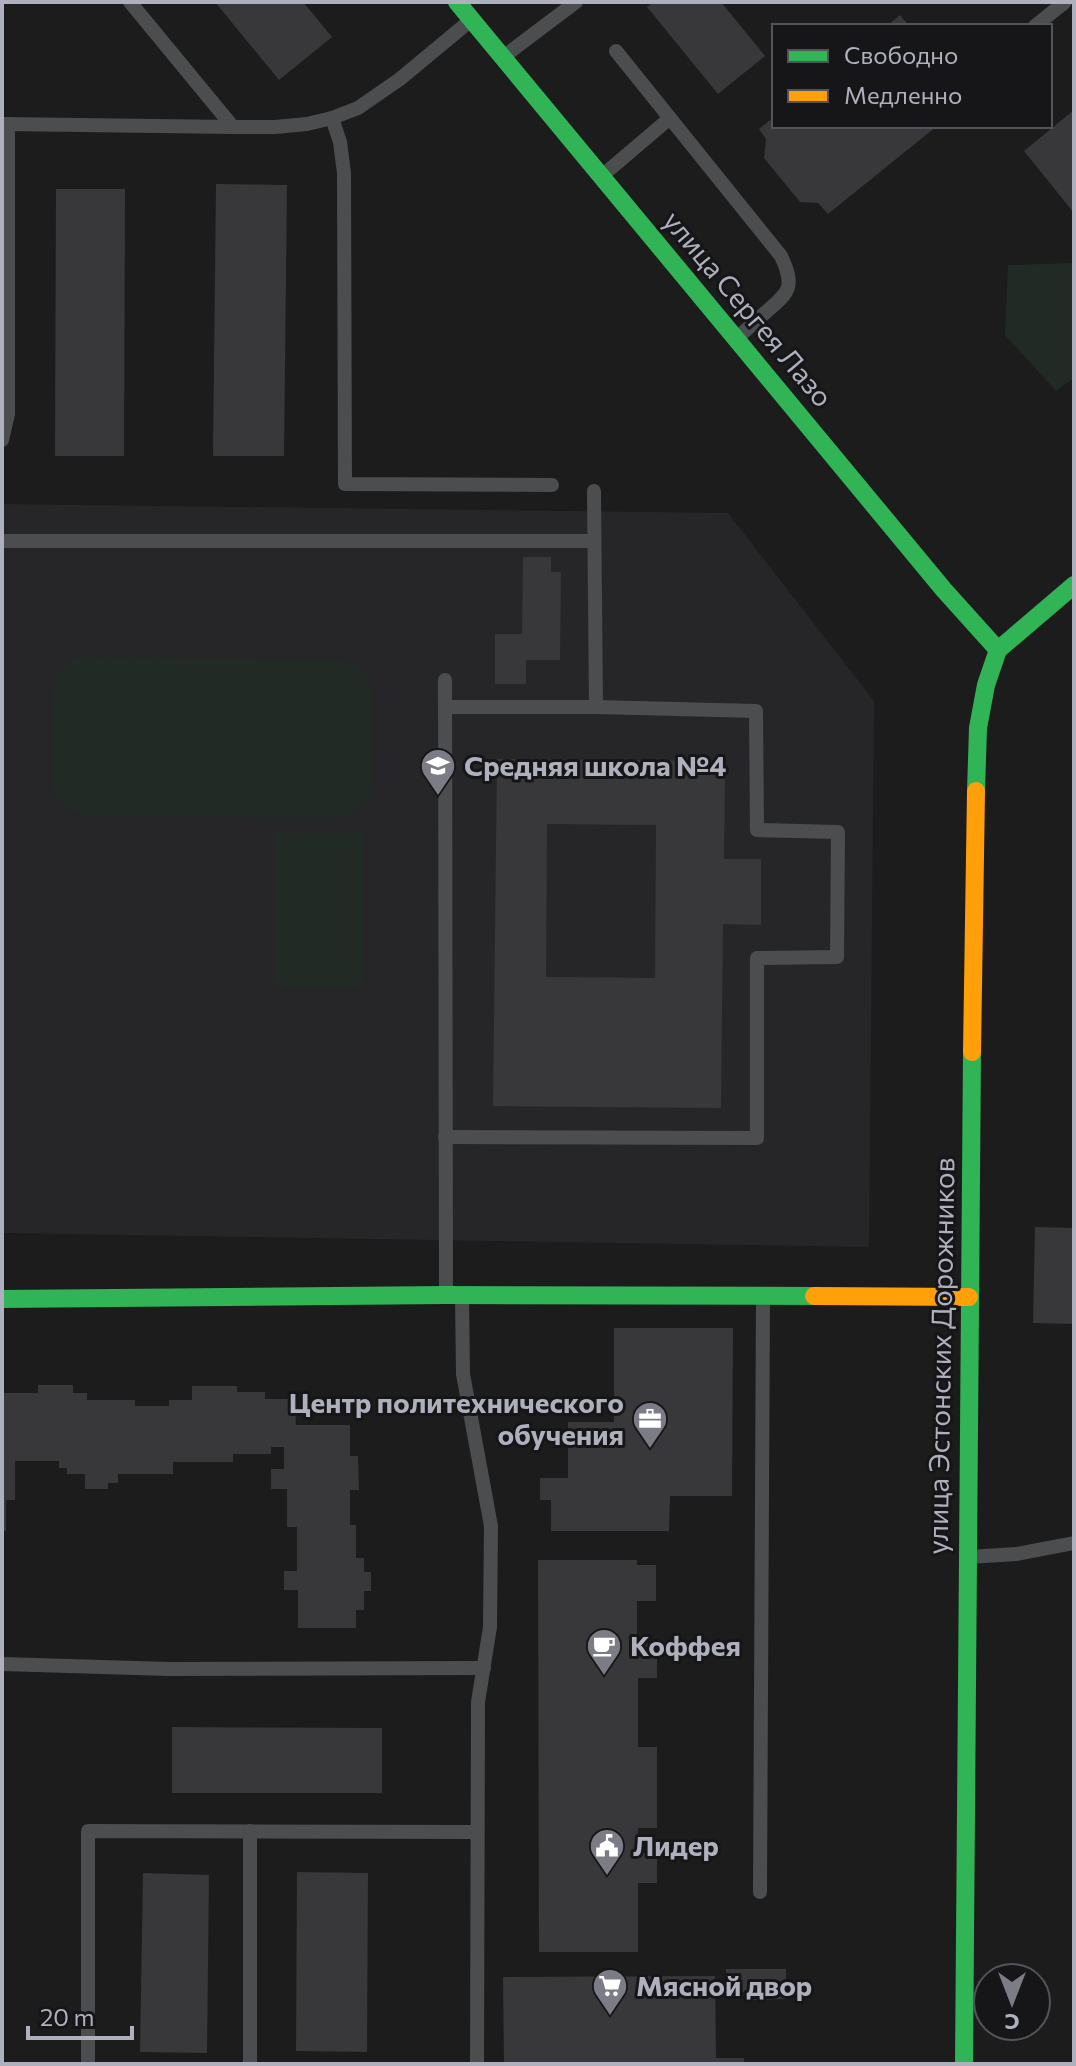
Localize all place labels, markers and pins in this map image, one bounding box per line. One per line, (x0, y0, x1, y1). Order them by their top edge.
school or university icon: Средняя школа №4 (419, 747, 457, 797)
place label: Средняя школа №4 (464, 748, 726, 782)
place label: Центр политехнического обучения (289, 1385, 624, 1451)
office icon: Центр политехнического обучения (631, 1400, 669, 1450)
cafe icon: Коффея (585, 1627, 623, 1677)
place label: Коффея (630, 1628, 741, 1662)
public building icon: Лидер (588, 1827, 626, 1877)
place label: Лидер (633, 1828, 719, 1862)
supermarket icon: Мясной двор (591, 1967, 629, 2017)
place label: Мясной двор (636, 1968, 812, 2002)

